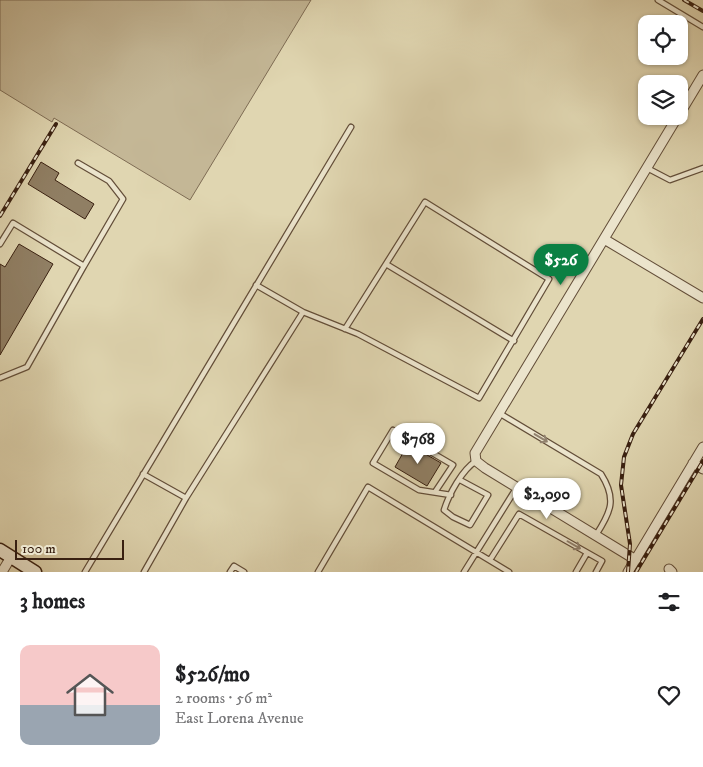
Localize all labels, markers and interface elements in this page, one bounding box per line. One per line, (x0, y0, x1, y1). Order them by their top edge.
map controls (638, 15, 688, 125)
button: locate (638, 15, 688, 65)
button: layers (638, 75, 688, 125)
pin: $526 (531, 244, 591, 286)
text: $526 (545, 250, 577, 270)
pin: $768 (388, 422, 448, 465)
text: $768 (401, 429, 435, 449)
one-way arrow (533, 433, 547, 443)
pin: $2,090 (506, 478, 588, 520)
text: $2,090 (524, 484, 570, 504)
scale bar (15, 537, 124, 560)
text: 100 m (22, 540, 56, 558)
one-way arrow (567, 541, 581, 551)
icon: filters (655, 588, 683, 616)
text: 3 homes (20, 589, 85, 615)
text: $526/mo (175, 662, 250, 688)
icon: home (60, 665, 120, 725)
icon: heart (655, 681, 683, 709)
text: 2 rooms · 56 m² (175, 688, 272, 708)
text: East Lorena Avenue (175, 708, 304, 728)

